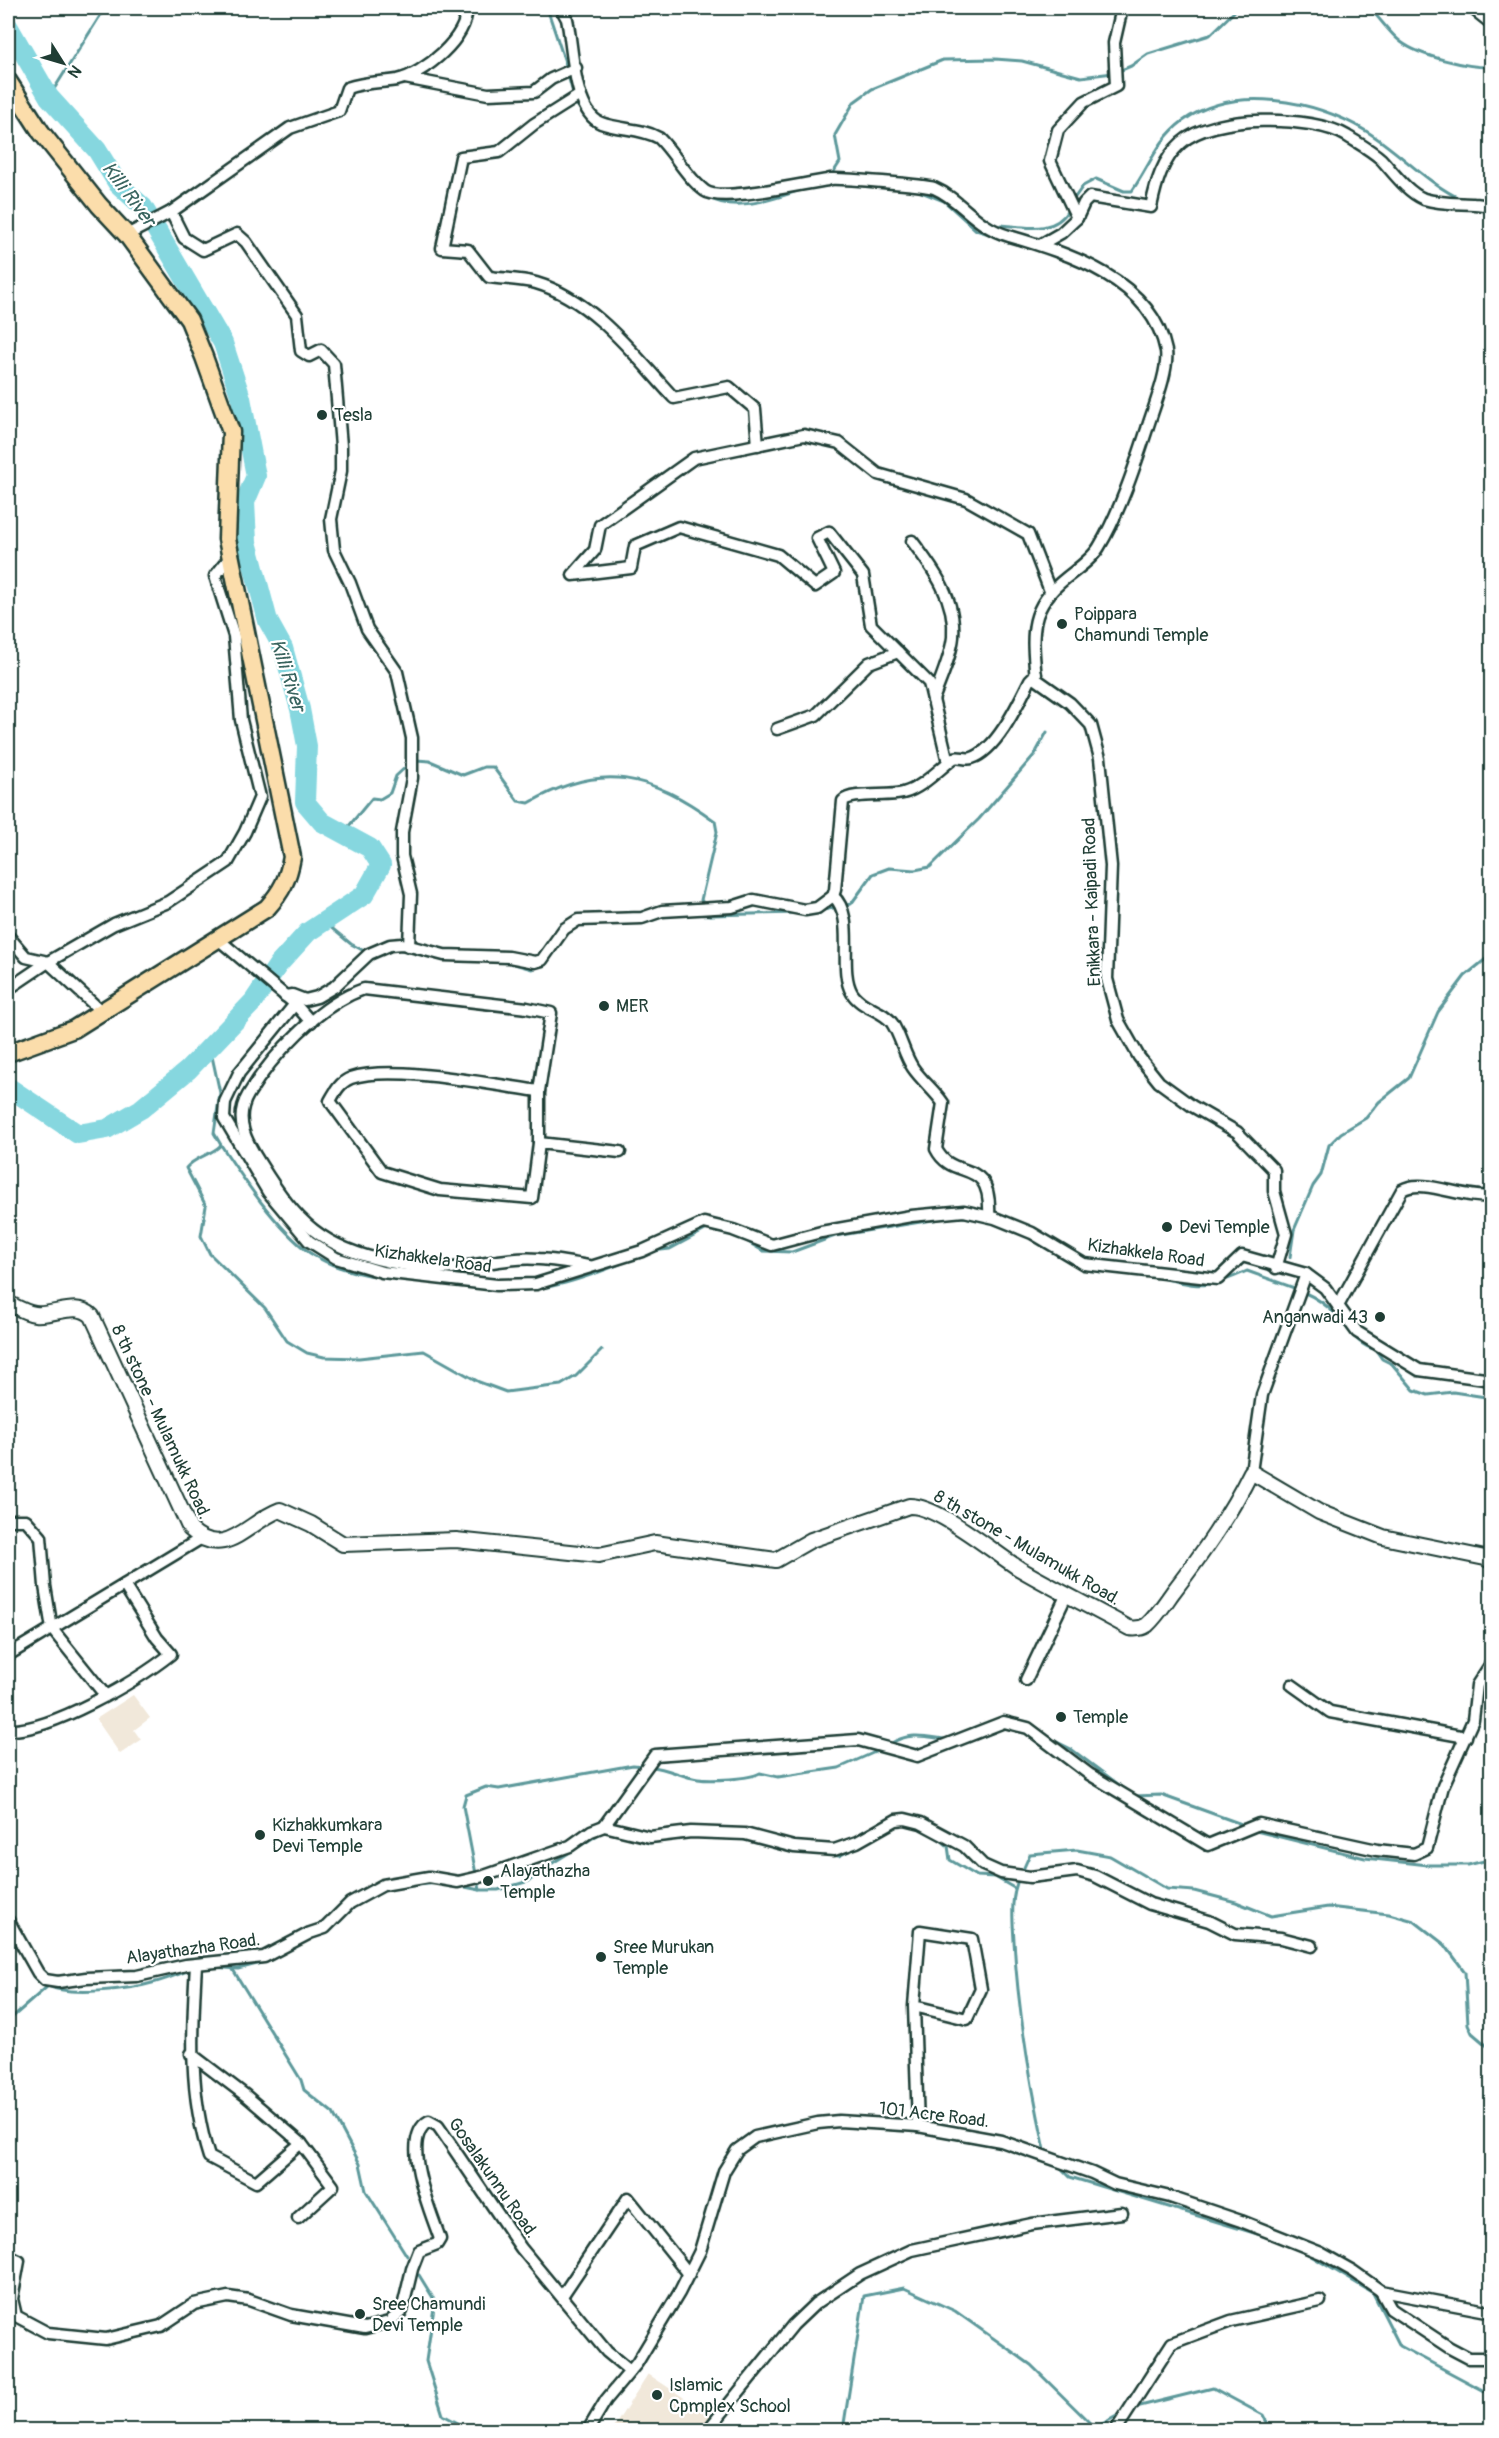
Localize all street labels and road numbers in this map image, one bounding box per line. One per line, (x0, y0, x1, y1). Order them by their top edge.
street label: Enikkara - Kaipadi Road (1078, 817, 1106, 987)
street label: Kizhakkela Road (1086, 1233, 1206, 1273)
street label: Kizhakkela Road (373, 1239, 493, 1279)
street label: 8 th stone - Mulamukk Road. (106, 1321, 216, 1523)
street label: 8 th stone - Mulamukk Road. (930, 1485, 1124, 1611)
street label: Alayathazha Road. (124, 1928, 262, 1970)
street label: 101 Acre Road. (877, 2097, 991, 2133)
street label: Gosalakunnu Road. (443, 2113, 543, 2243)

